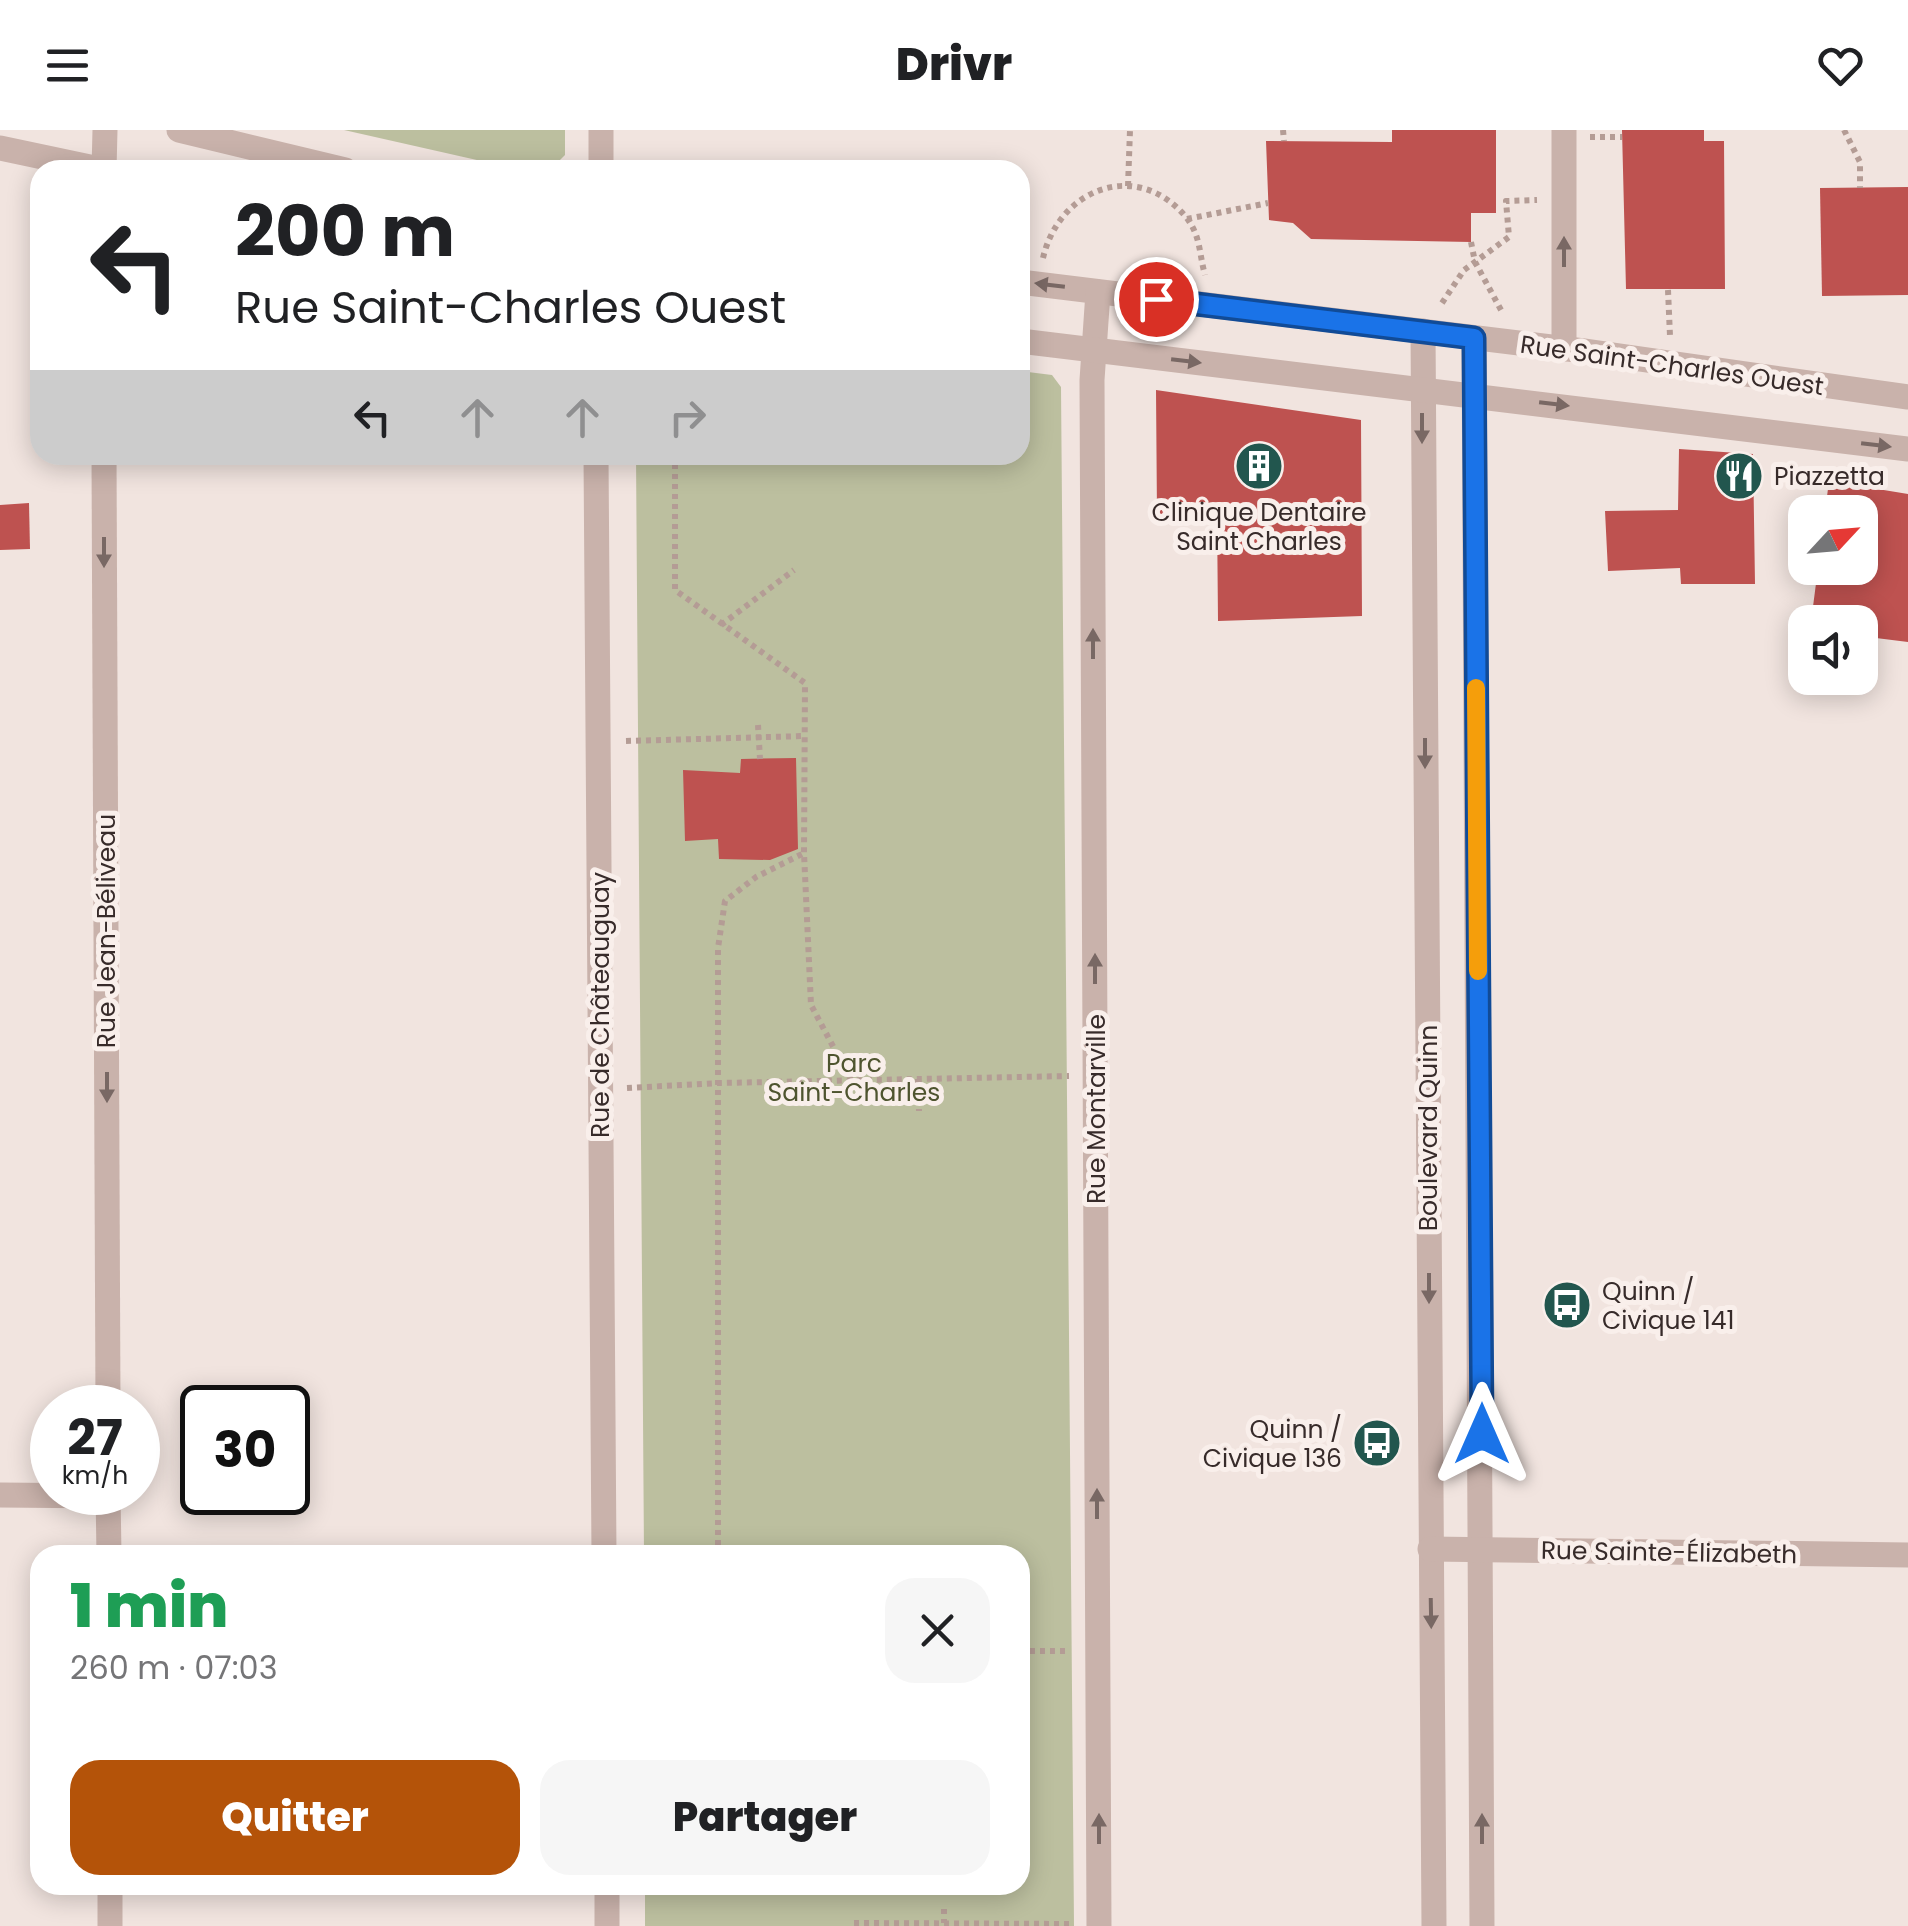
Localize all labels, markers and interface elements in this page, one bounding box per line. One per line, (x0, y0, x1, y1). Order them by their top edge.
text: Drivr (896, 33, 1012, 96)
icon: menu (40, 38, 95, 93)
icon: heart (1813, 38, 1868, 93)
text: 200 m (235, 182, 455, 281)
icon: left (70, 200, 200, 330)
one-way arrow (1556, 235, 1572, 267)
pin (1114, 257, 1199, 342)
icon: arrive (1129, 272, 1184, 327)
text: Rue Saint-Charles Ouest (235, 276, 786, 339)
one-way arrow (1034, 277, 1066, 293)
street label: Rue Saint-Charles Ouest (1518, 327, 1826, 404)
one-way arrow (1171, 353, 1203, 369)
icon: left (345, 390, 400, 445)
icon: ahead (450, 390, 505, 445)
icon: ahead (555, 390, 610, 445)
icon: right (660, 390, 715, 445)
one-way arrow (1539, 397, 1570, 413)
one-way arrow (1414, 413, 1430, 445)
one-way arrow (1861, 437, 1893, 453)
building icon: Clinique Dentaire Saint Charles (1233, 440, 1285, 492)
restaurant icon: Piazzetta (1713, 450, 1765, 502)
place label: Piazzetta (1774, 459, 1885, 494)
place label: Clinique Dentaire Saint Charles (1152, 495, 1366, 559)
north arrow (1788, 495, 1878, 585)
map controls (1788, 495, 1878, 695)
one-way arrow (96, 537, 112, 569)
button: sound (1788, 605, 1878, 695)
one-way arrow (1085, 627, 1101, 659)
one-way arrow (1417, 738, 1433, 770)
street label: Rue Jean-Béliveau (89, 814, 124, 1048)
street label: Rue de Châteauguay (583, 872, 618, 1138)
one-way arrow (1087, 952, 1103, 984)
street label: Rue Montarville (1079, 1014, 1114, 1204)
street label: Boulevard Quinn (1411, 1025, 1446, 1231)
park label: Parc Saint-Charles (768, 1046, 940, 1110)
one-way arrow (99, 1072, 115, 1104)
one-way arrow (1421, 1273, 1437, 1305)
place label: Quinn / Civique 141 (1602, 1274, 1734, 1338)
bus stop icon: Quinn / Civique 141 (1541, 1279, 1593, 1331)
position arrow (1430, 1382, 1534, 1486)
speed limit sign: 30 (180, 1385, 310, 1515)
text: 27 (67, 1402, 123, 1473)
place label: Quinn / Civique 136 (1203, 1412, 1342, 1476)
bus stop icon: Quinn / Civique 136 (1351, 1417, 1403, 1469)
text: km/h (62, 1458, 128, 1493)
one-way arrow (1089, 1487, 1105, 1519)
street label: Rue Sainte-Élizabeth (1541, 1533, 1797, 1572)
text: 1 min (70, 1564, 228, 1648)
button: close (885, 1578, 990, 1683)
one-way arrow (1423, 1598, 1439, 1630)
text: 260 m · 07:03 (70, 1645, 278, 1690)
button: Quitter (70, 1760, 520, 1875)
button: Partager (540, 1760, 990, 1875)
one-way arrow (1091, 1812, 1107, 1844)
one-way arrow (1474, 1812, 1490, 1844)

